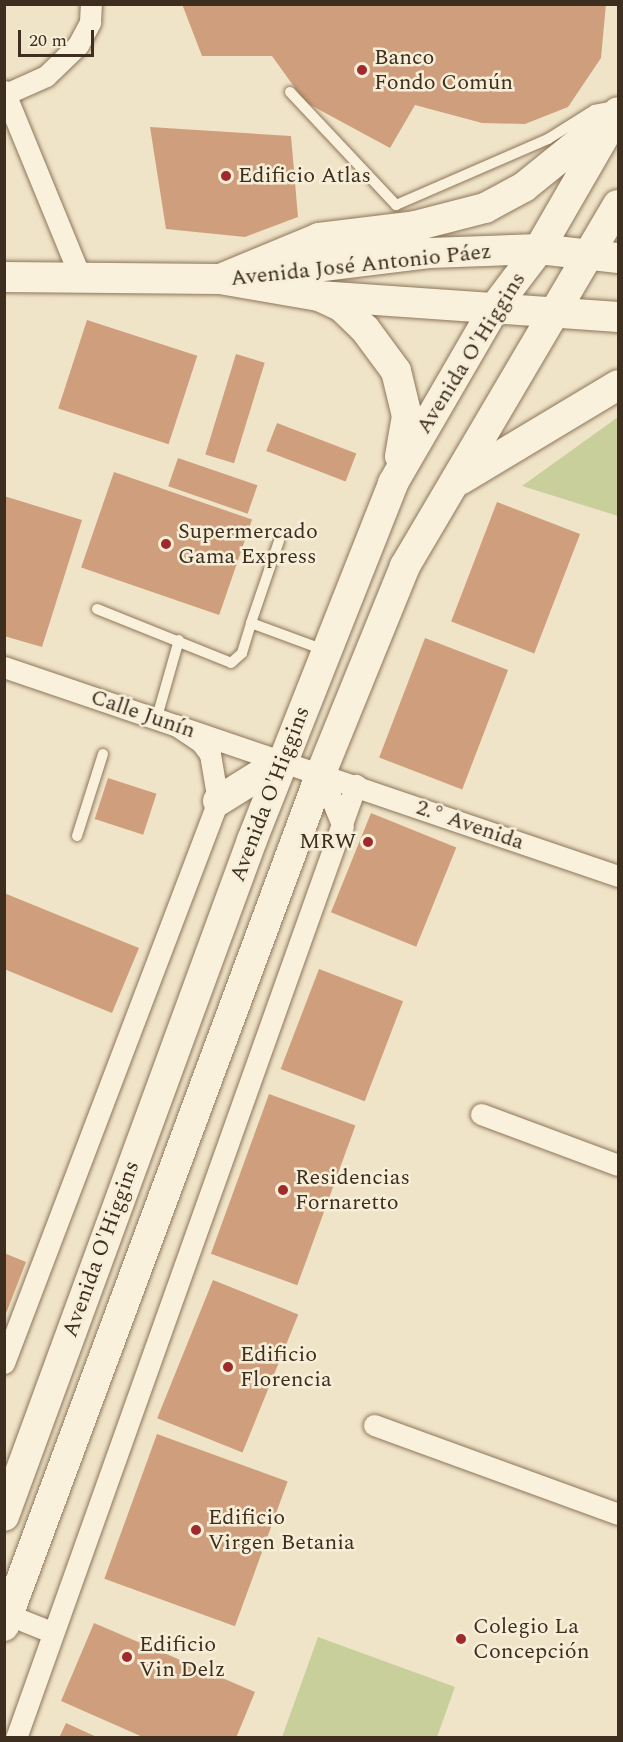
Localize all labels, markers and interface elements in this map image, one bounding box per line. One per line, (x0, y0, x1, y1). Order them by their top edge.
scale bar (21, 18, 98, 56)
text: 20 m (29, 27, 67, 54)
place label: Banco Fondo Común (374, 44, 513, 96)
marker: Banco Fondo Común (355, 63, 369, 77)
place label: Edificio Atlas (238, 163, 371, 189)
marker: Edificio Atlas (219, 169, 233, 183)
street label: Avenida José Antonio Páez (229, 238, 493, 292)
street label: Avenida O'Higgins (411, 267, 531, 439)
place label: Supermercado Gama Express (178, 518, 318, 570)
marker: Supermercado Gama Express (159, 537, 173, 551)
street label: Calle Junín (87, 684, 199, 744)
street label: Avenida O'Higgins (224, 703, 316, 885)
street label: 2.° Avenida (413, 794, 527, 856)
place label: MRW (299, 829, 356, 855)
marker: MRW (361, 835, 375, 849)
street label: Avenida O'Higgins (57, 1157, 145, 1341)
place label: Residencias Fornaretto (295, 1164, 410, 1216)
marker: Residencias Fornaretto (276, 1183, 290, 1197)
place label: Edificio Florencia (240, 1341, 332, 1392)
marker: Edificio Florencia (221, 1360, 235, 1374)
place label: Edificio Virgen Betania (208, 1504, 355, 1556)
marker: Edificio Virgen Betania (189, 1523, 203, 1537)
place label: Colegio La Concepción (473, 1613, 590, 1664)
place label: Edificio Vin Delz (139, 1631, 225, 1682)
marker: Colegio La Concepción (454, 1632, 468, 1646)
marker: Edificio Vin Delz (120, 1650, 134, 1664)

